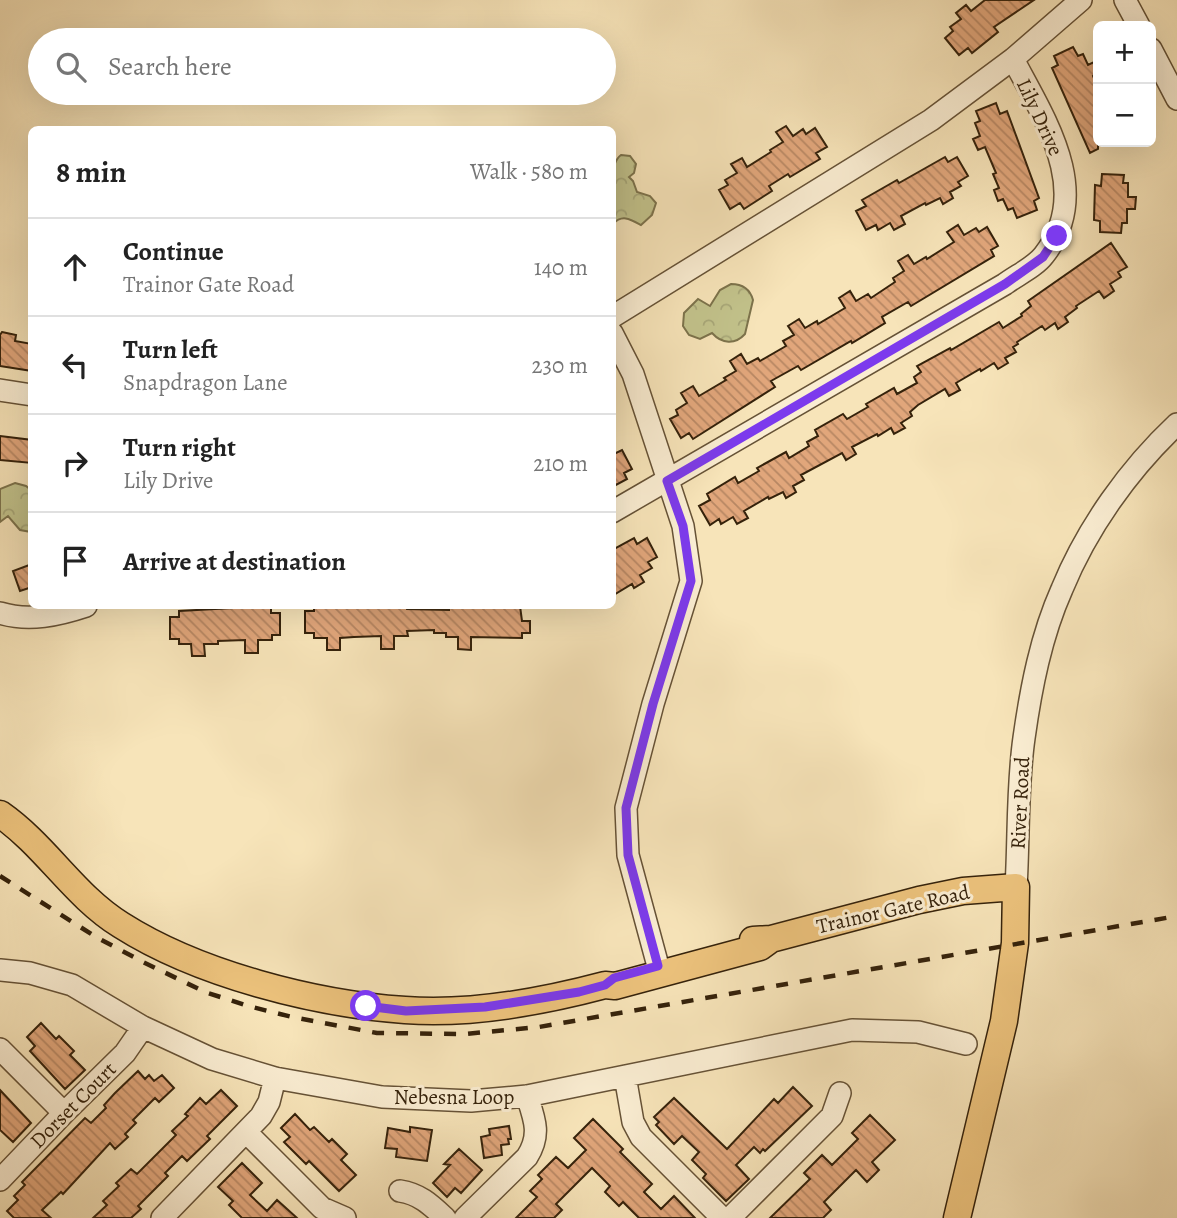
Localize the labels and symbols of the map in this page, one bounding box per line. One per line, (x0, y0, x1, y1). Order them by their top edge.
street label: Lily Drive (1010, 74, 1070, 160)
route end (1041, 220, 1072, 251)
street label: River Road (1004, 755, 1036, 850)
street label: Trainor Gate Road (814, 878, 973, 940)
route start (350, 990, 381, 1021)
street label: Dorset Court (24, 1056, 122, 1154)
street label: Nebesna Loop (394, 1083, 514, 1111)

